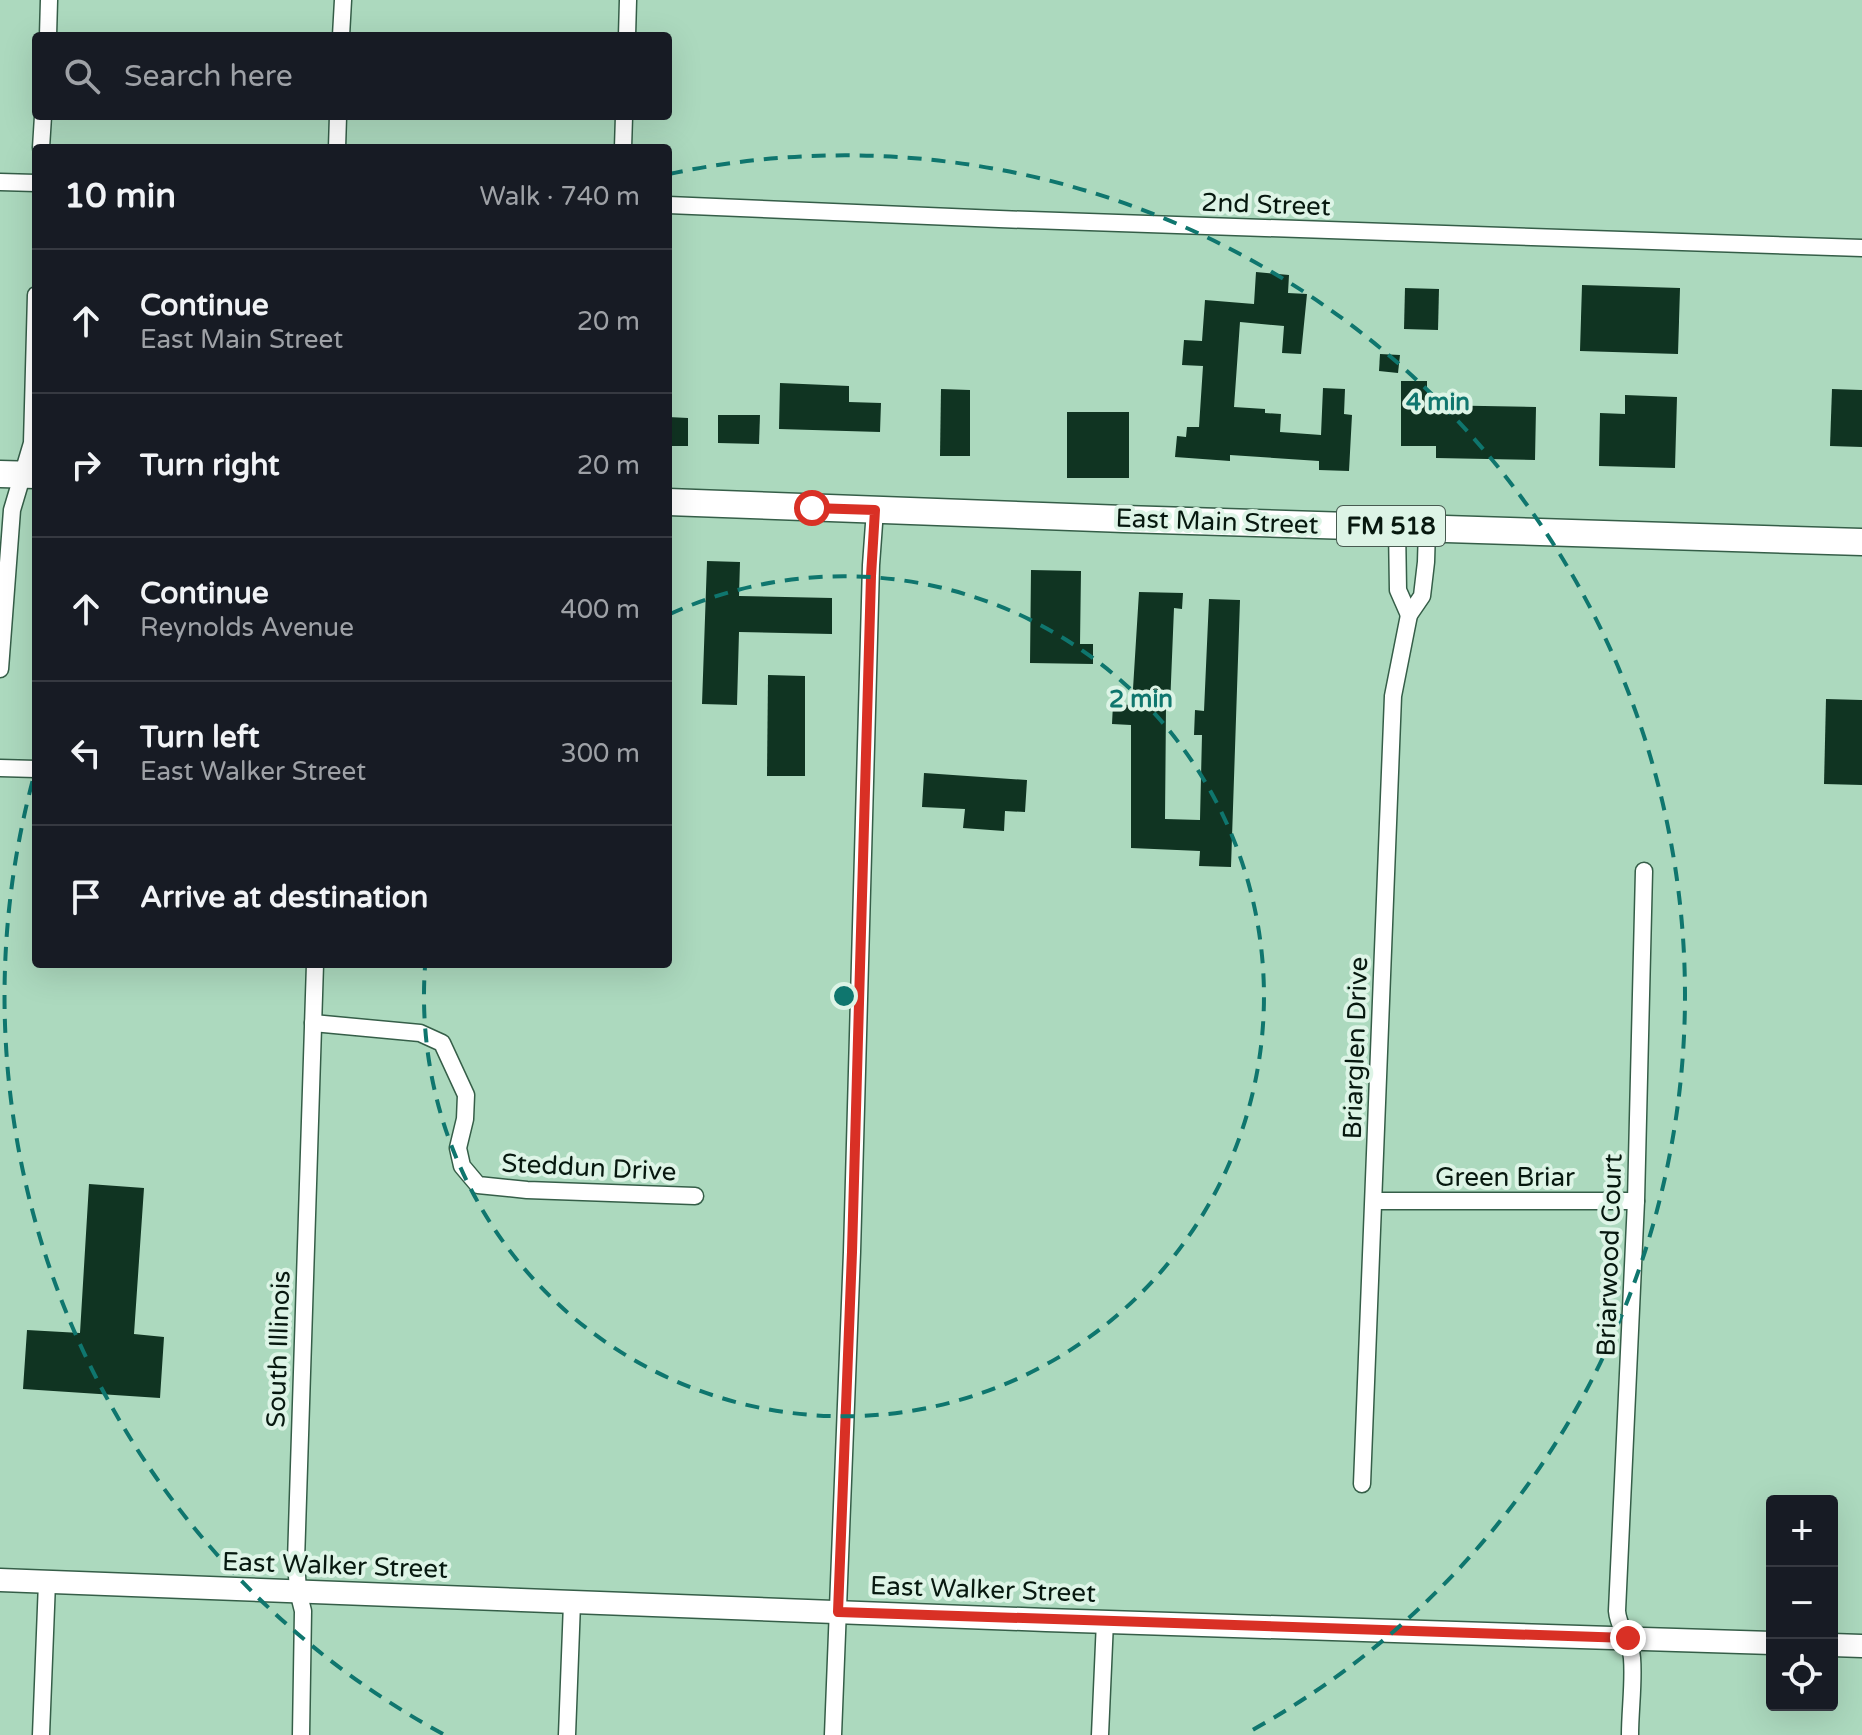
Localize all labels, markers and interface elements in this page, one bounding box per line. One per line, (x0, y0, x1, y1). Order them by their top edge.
search box (32, 32, 672, 120)
icon: search (60, 54, 104, 98)
text: Search here (124, 58, 293, 95)
text: 10 min (64, 176, 176, 217)
text: Walk · 740 m (480, 181, 640, 212)
street label: 2nd Street (1201, 187, 1331, 222)
text: Continue (140, 287, 269, 324)
icon: ahead (64, 299, 108, 343)
text: 20 m (577, 306, 640, 337)
text: East Main Street (140, 324, 343, 355)
text: 4 min (1406, 388, 1470, 417)
icon: right (64, 443, 108, 487)
text: Turn right (140, 447, 280, 484)
text: 20 m (577, 450, 640, 481)
route start (794, 490, 830, 526)
street label: East Main Street (1115, 502, 1319, 541)
road number: FM 518 (1337, 506, 1445, 546)
text: Continue (140, 575, 269, 612)
icon: ahead (64, 587, 108, 631)
text: 400 m (560, 594, 640, 625)
text: Reynolds Avenue (140, 612, 354, 643)
text: 2 min (1109, 685, 1173, 714)
text: Turn left (140, 719, 259, 756)
icon: left (64, 731, 108, 775)
text: 300 m (560, 738, 640, 769)
text: East Walker Street (140, 756, 366, 787)
icon: arrive (64, 875, 108, 919)
text: Arrive at destination (140, 879, 428, 916)
street label: Briarglen Drive (1337, 956, 1374, 1140)
centre of rings (830, 982, 858, 1010)
street label: Steddun Drive (501, 1147, 677, 1188)
street label: Briarwood Court (1590, 1153, 1629, 1357)
street label: Green Briar (1435, 1162, 1575, 1193)
street label: South Illinois (260, 1270, 297, 1428)
map controls (1766, 1495, 1838, 1711)
button: + (1766, 1495, 1838, 1567)
street label: East Walker Street (221, 1546, 449, 1585)
button: − (1766, 1567, 1838, 1639)
street label: East Walker Street (869, 1570, 1097, 1609)
route end (1610, 1620, 1646, 1656)
button: locate (1766, 1639, 1838, 1711)

